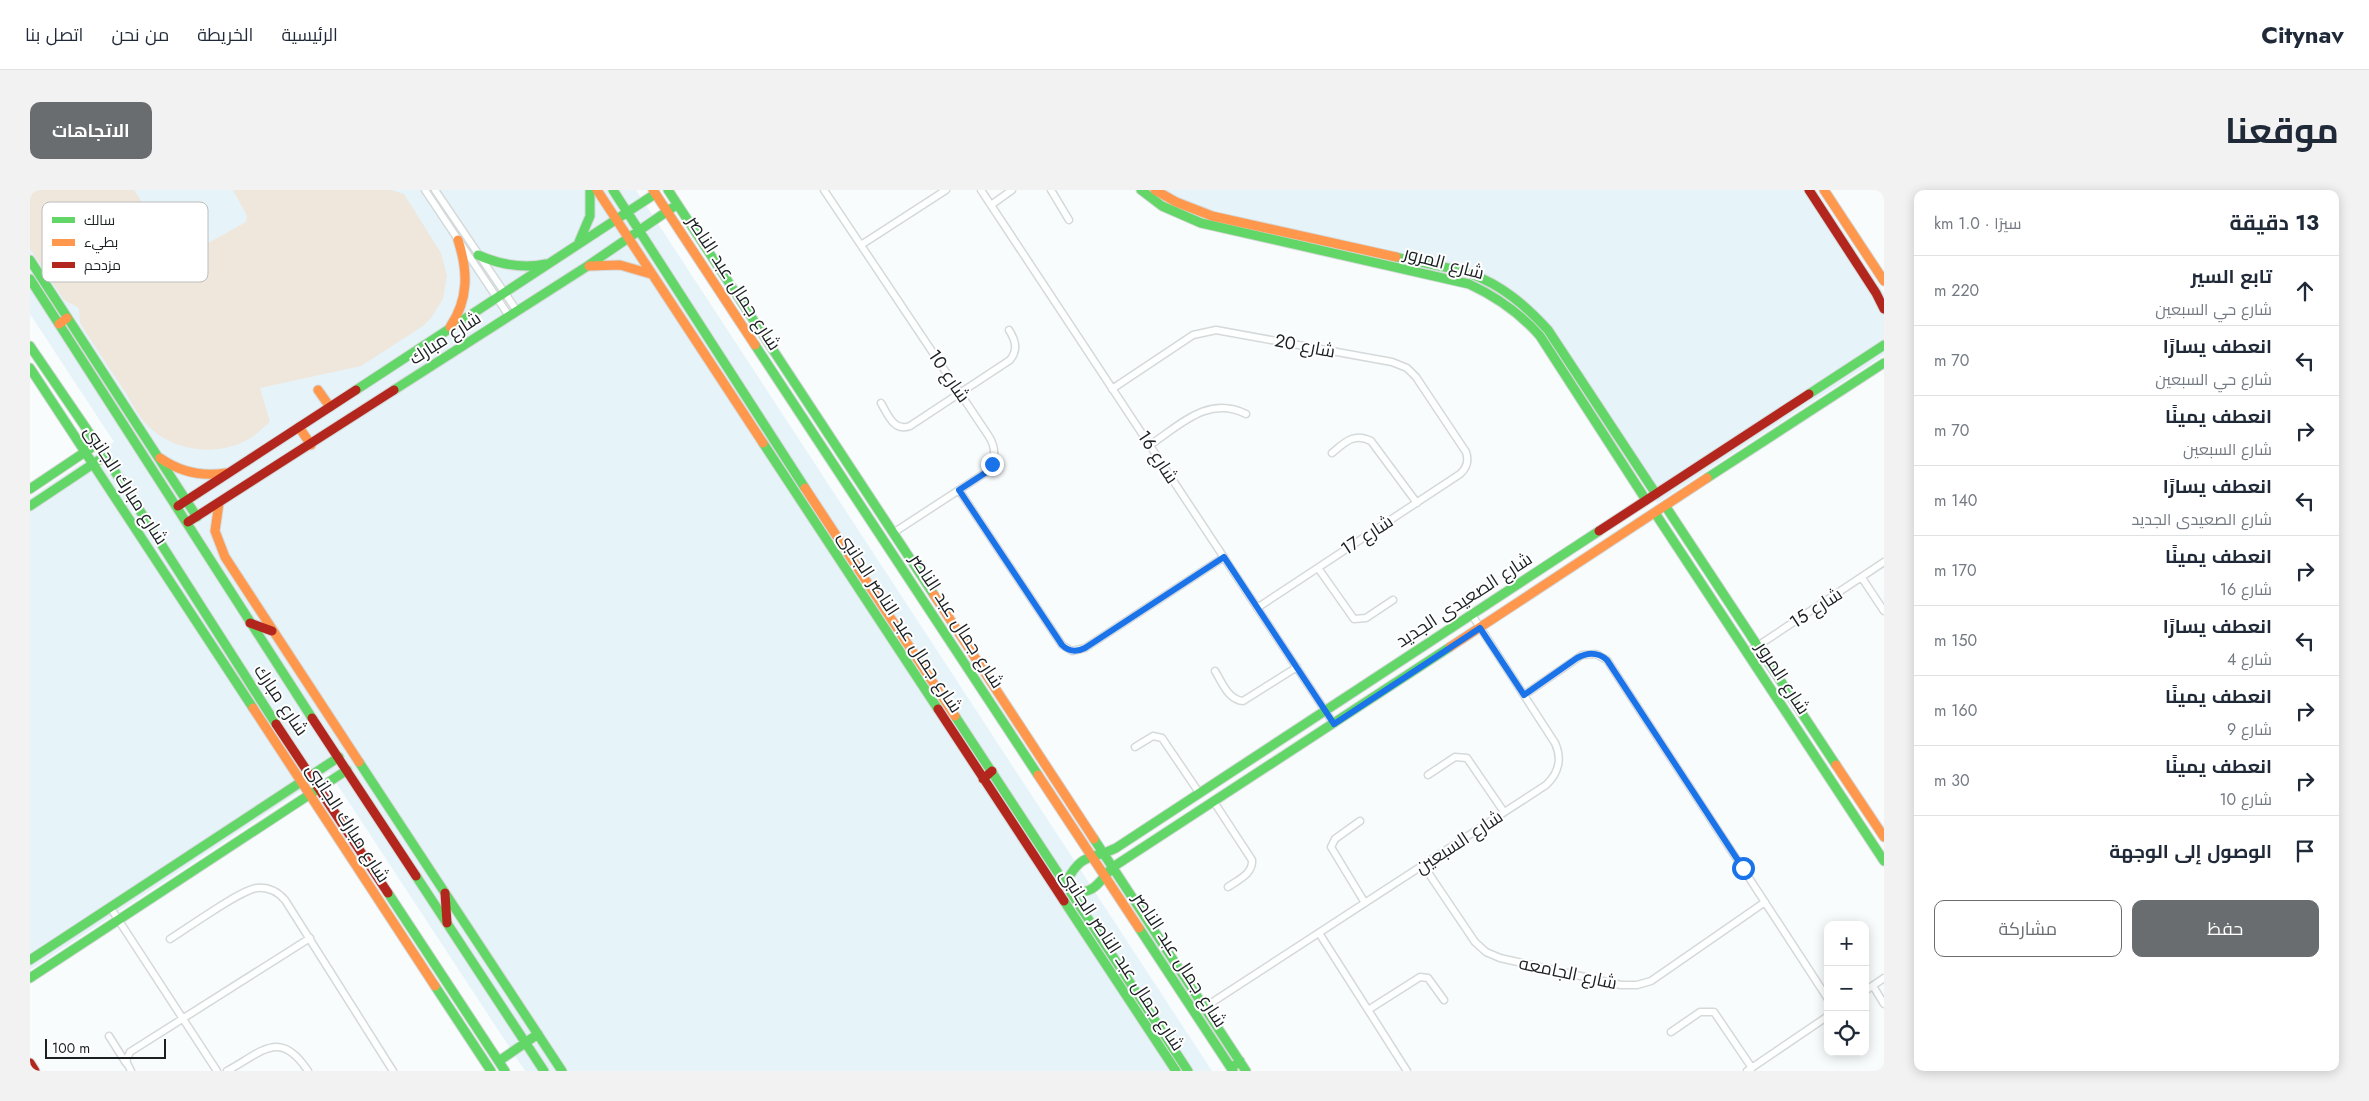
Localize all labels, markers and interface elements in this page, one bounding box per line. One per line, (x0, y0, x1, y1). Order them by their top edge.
text: Citynav (2261, 17, 2344, 52)
text: اتصل بنا (25, 22, 83, 48)
text: من نحن (111, 22, 169, 48)
text: الخريطة (197, 22, 253, 48)
text: الرئيسية (281, 22, 338, 48)
button: الاتجاهات (30, 102, 152, 159)
text: موقعنا (2225, 106, 2339, 156)
legend (42, 202, 208, 282)
text: 13 دقيقة (2230, 208, 2319, 238)
text: سالك (84, 210, 115, 230)
street label: شارع جمال عبد الناصر (680, 210, 787, 356)
text: سيرًا · 1.0 km (1934, 212, 2021, 235)
text: بطيء (84, 232, 118, 254)
street label: شارع المرور (1400, 240, 1487, 286)
text: مزدحم (84, 255, 121, 275)
text: تابع السير (2191, 263, 2272, 290)
icon: ahead (2291, 277, 2319, 305)
text: 220 m (1934, 279, 1979, 302)
text: شارع حي السبعين (2155, 298, 2272, 321)
street label: شارع مبارك (404, 305, 486, 371)
street label: شارع 20 (1272, 327, 1338, 365)
text: انعطف يسارًا (2163, 333, 2272, 360)
street label: شارع 10 (922, 344, 976, 408)
icon: left (2291, 347, 2319, 375)
text: 70 m (1934, 349, 1969, 372)
text: شارع حي السبعين (2155, 368, 2272, 391)
text: انعطف يمينًا (2165, 403, 2272, 430)
icon: right (2291, 417, 2319, 445)
text: 70 m (1934, 419, 1969, 442)
street label: شارع مبارك الجانبى (78, 420, 174, 550)
street label: شارع 16 (1131, 425, 1185, 489)
text: شارع السبعين (2183, 438, 2272, 461)
route end (981, 453, 1004, 476)
text: انعطف يسارًا (2163, 473, 2272, 500)
icon: left (2291, 487, 2319, 515)
text: 140 m (1934, 489, 1977, 512)
street label: شارع 17 (1336, 508, 1398, 562)
text: شارع الصعيدى الجديد (2132, 508, 2272, 531)
street label: شارع جمال عبد الناصر الجانبى (831, 526, 969, 718)
text: انعطف يمينًا (2165, 543, 2272, 570)
street label: شارع الصعيدى الجديد (1391, 546, 1537, 654)
street label: شارع جمال عبد الناصر (903, 548, 1010, 694)
icon: right (2291, 557, 2319, 585)
text: 170 m (1934, 559, 1977, 582)
text: شارع 16 (2220, 578, 2272, 601)
street label: شارع 15 (1784, 581, 1848, 635)
text: انعطف يسارًا (2163, 613, 2272, 640)
icon: left (2291, 627, 2319, 655)
text: 150 m (1934, 629, 1977, 652)
street label: شارع المرور (1749, 636, 1816, 720)
text: شارع 4 (2227, 648, 2272, 671)
street label: شارع مبارك (247, 659, 315, 741)
text: انعطف يمينًا (2165, 683, 2272, 710)
icon: right (2291, 697, 2319, 725)
text: 160 m (1934, 699, 1977, 722)
text: شارع 9 (2227, 718, 2272, 741)
text: انعطف يمينًا (2165, 753, 2272, 780)
street label: شارع مبارك الجانبى (300, 758, 396, 888)
icon: right (2291, 767, 2319, 795)
text: 30 m (1934, 769, 1970, 792)
text: شارع 10 (2219, 788, 2272, 811)
street label: شارع السبعين (1410, 804, 1508, 880)
icon: arrive (2291, 837, 2319, 865)
text: الوصول إلى الوجهة (2109, 838, 2272, 865)
route start (1732, 857, 1755, 880)
street label: شارع جمال عبد الناصر الجانبى (1055, 865, 1189, 1055)
street label: شارع جمال عبد الناصر (1128, 889, 1232, 1031)
button: مشاركة (1934, 900, 2122, 957)
button: حفظ (2132, 900, 2319, 957)
map controls (1824, 921, 1869, 1056)
button: + (1824, 921, 1869, 966)
street label: شارع الجامعه (1517, 950, 1619, 996)
button: − (1824, 966, 1869, 1011)
button: locate (1824, 1011, 1869, 1056)
scale bar (45, 1036, 166, 1059)
text: 100 m (52, 1038, 90, 1058)

